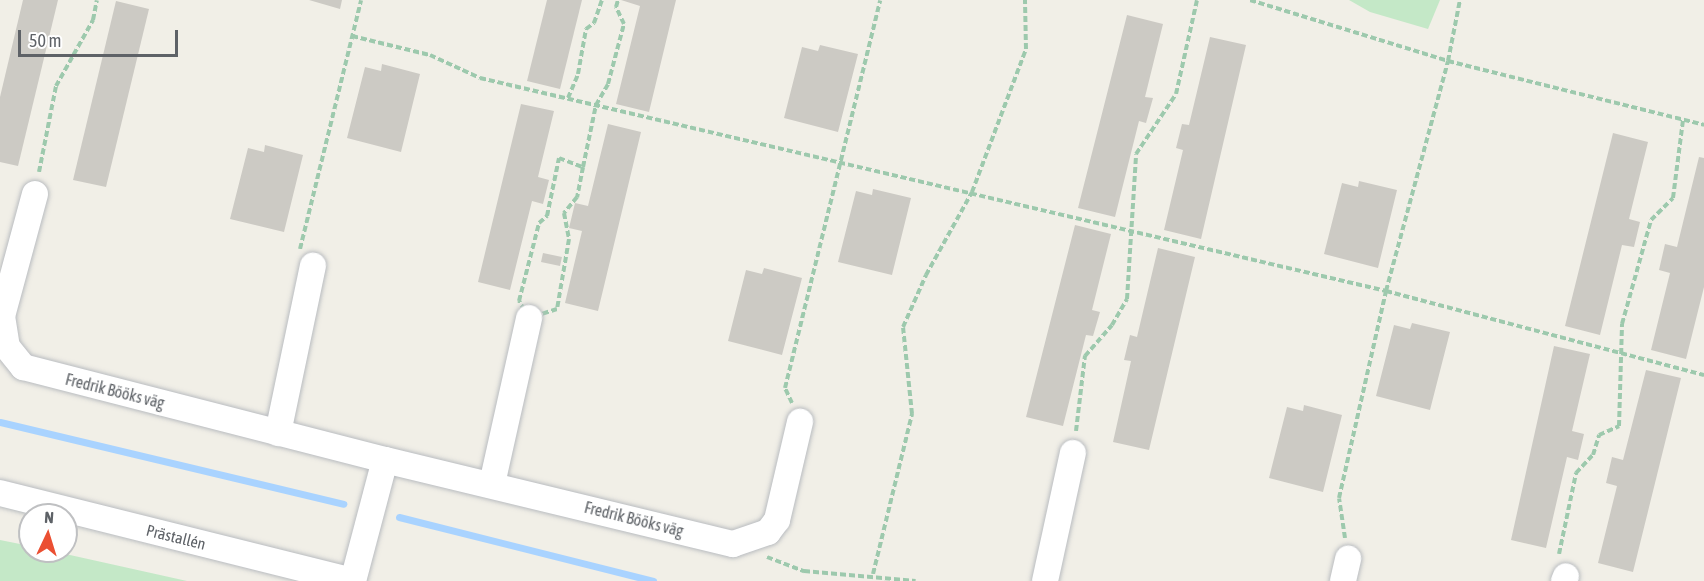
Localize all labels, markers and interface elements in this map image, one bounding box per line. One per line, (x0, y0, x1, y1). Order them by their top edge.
scale bar (21, 18, 182, 56)
text: 50 m (29, 30, 61, 51)
street label: Fredrik Bööks väg (63, 369, 167, 413)
street label: Fredrik Bööks väg (582, 497, 686, 541)
north arrow (18, 503, 78, 563)
text: N (44, 508, 54, 526)
street label: Prästallén (144, 520, 208, 554)

